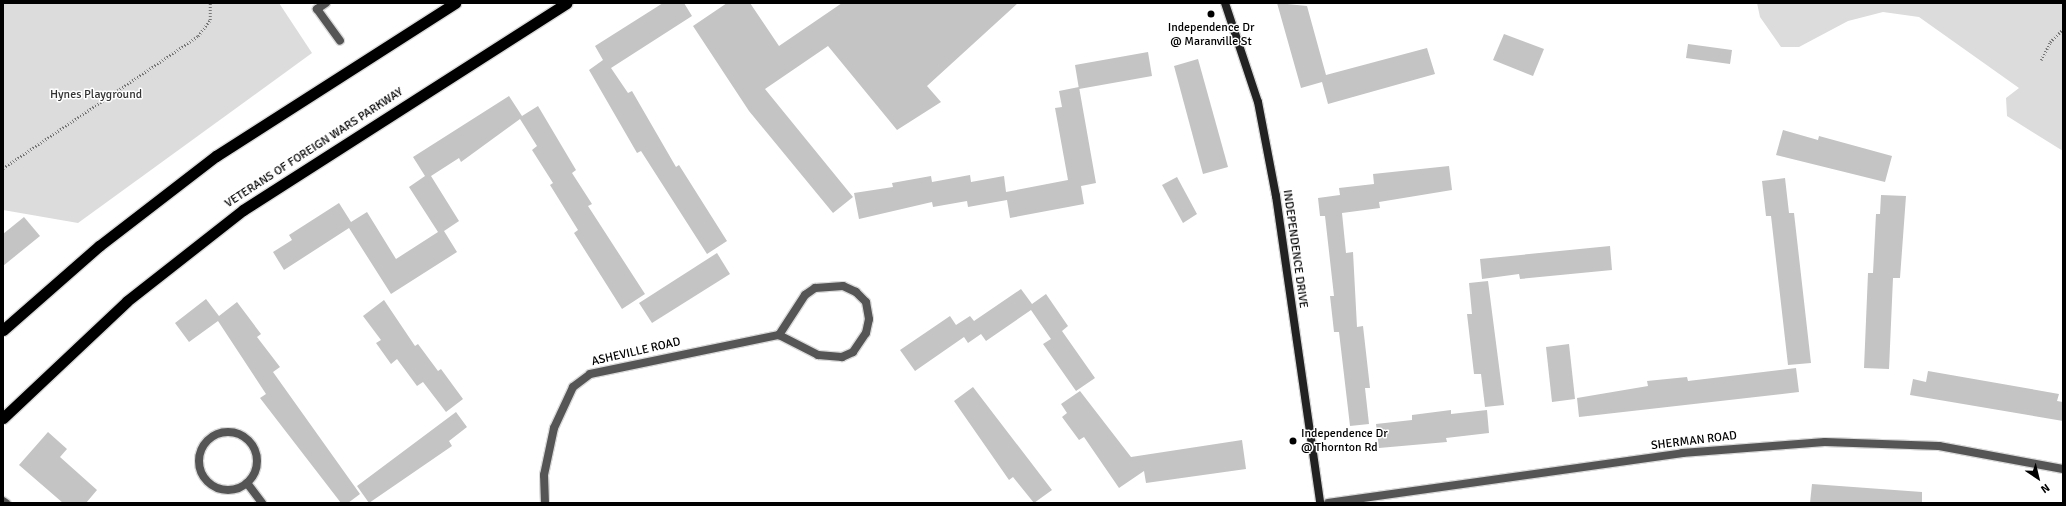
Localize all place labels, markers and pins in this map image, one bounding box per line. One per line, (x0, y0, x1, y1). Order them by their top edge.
marker: Independence Dr @ Maranville St (1206, 9, 1216, 19)
place label: Independence Dr @ Maranville St (1168, 21, 1254, 49)
place label: Independence Dr @ Thornton Rd (1301, 427, 1388, 455)
marker: Independence Dr @ Thornton Rd (1288, 436, 1298, 446)

